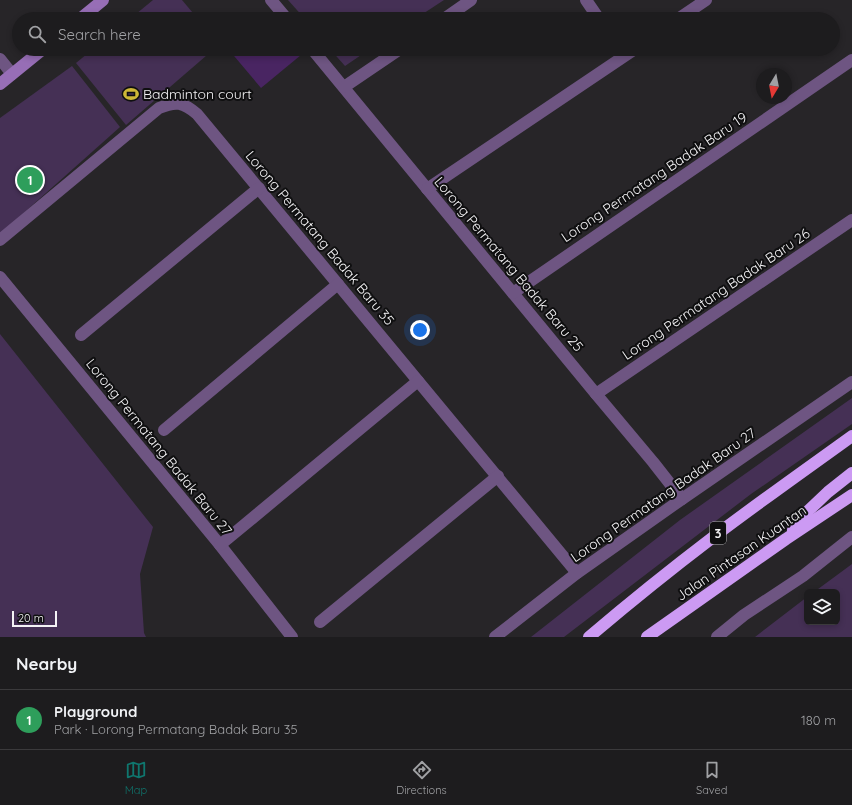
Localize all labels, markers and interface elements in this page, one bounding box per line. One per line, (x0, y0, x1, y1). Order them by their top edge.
search box (12, 12, 840, 56)
icon: search (26, 23, 48, 45)
text: Search here (58, 25, 141, 44)
north arrow (756, 68, 792, 104)
sports icon: Badminton court (122, 85, 140, 103)
place label: Badminton court (143, 85, 252, 103)
street label: Lorong Permatang Badak Baru 19 (558, 108, 751, 246)
street label: Lorong Permatang Badak Baru 35 (242, 147, 398, 329)
pin: 1 (17, 165, 43, 195)
street label: Lorong Permatang Badak Baru 25 (431, 173, 587, 355)
street label: Lorong Permatang Badak Baru 26 (619, 224, 814, 364)
your location (410, 320, 430, 340)
street label: Lorong Permatang Badak Baru 27 (82, 355, 236, 539)
street label: Lorong Permatang Badak Baru 27 (567, 424, 759, 566)
street label: Jalan Pintasan Kuantan (672, 501, 810, 605)
road number: 3 (710, 522, 726, 544)
map controls (804, 589, 840, 625)
button: layers (804, 589, 840, 625)
scale bar (12, 609, 57, 628)
text: 20 m (18, 611, 44, 625)
text: Nearby (16, 653, 77, 674)
text: Playground (54, 702, 137, 721)
text: 1 (26, 712, 32, 728)
text: 180 m (801, 712, 836, 728)
text: Park · Lorong Permatang Badak Baru 35 (54, 721, 298, 737)
tab: Map (125, 759, 147, 797)
tab: Directions (396, 759, 447, 797)
tab: Saved (696, 759, 727, 797)

